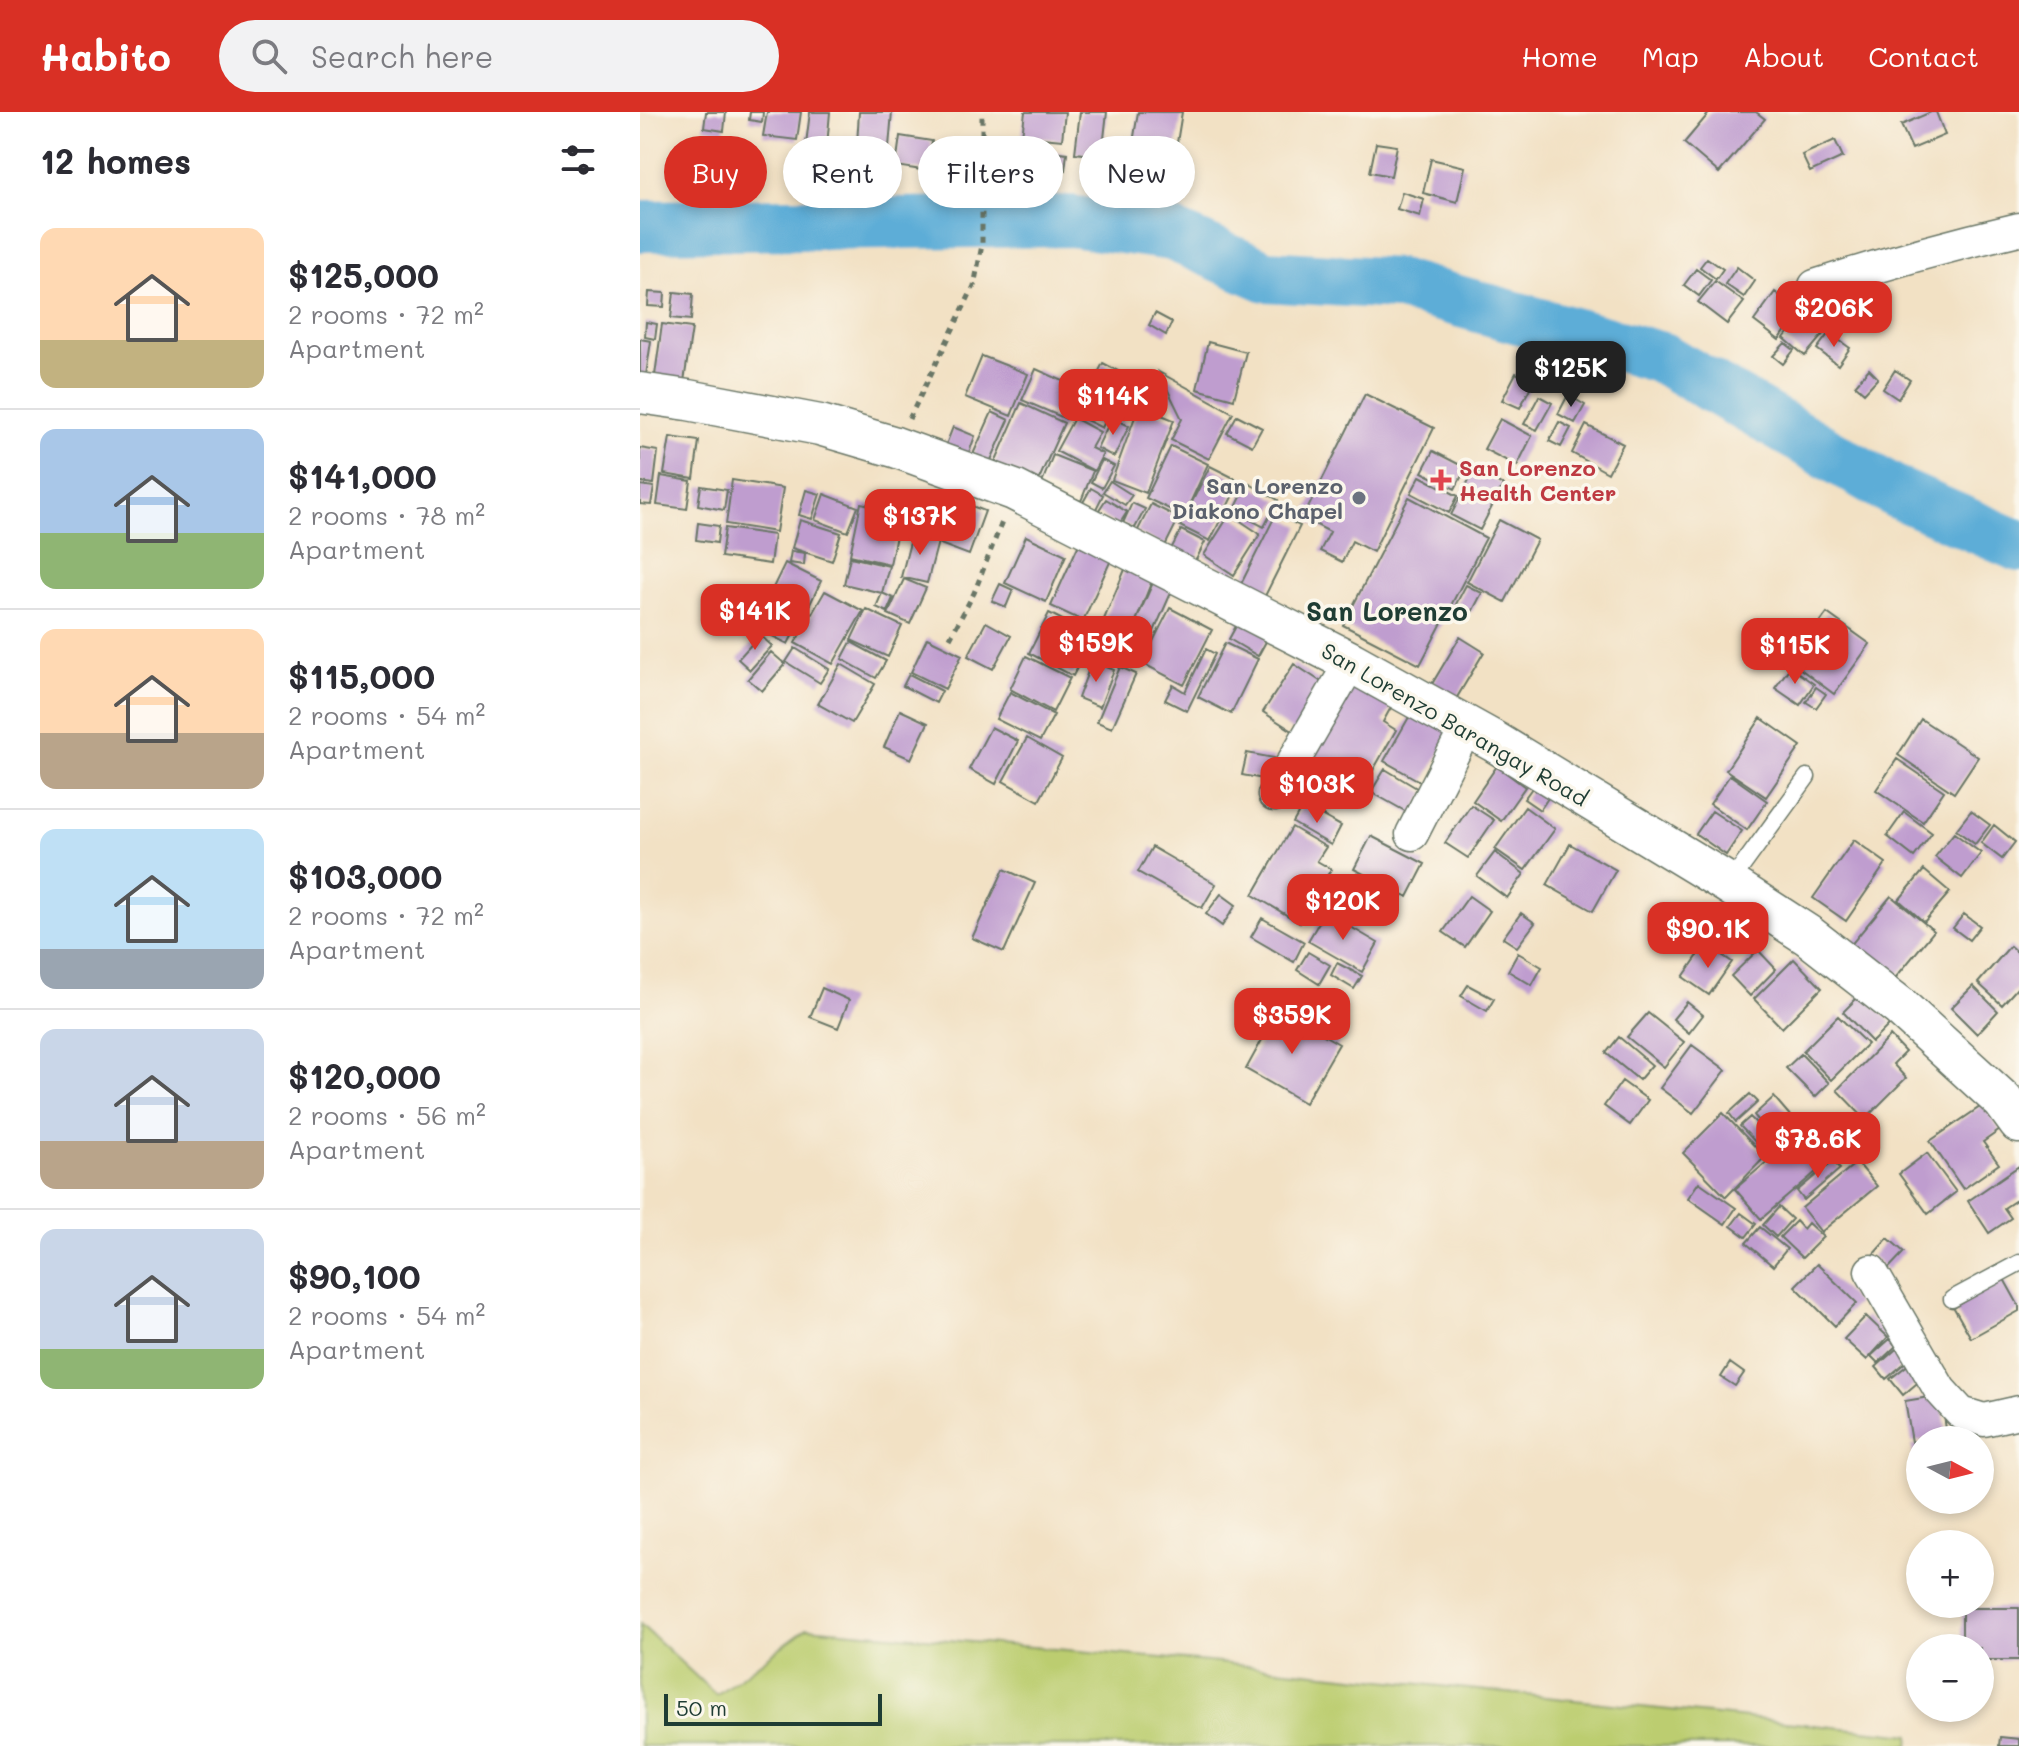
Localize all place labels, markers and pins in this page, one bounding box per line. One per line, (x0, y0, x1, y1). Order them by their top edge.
pin: $206K (1778, 281, 1890, 349)
pin: $125K (1515, 341, 1627, 409)
pin: $114K (1057, 369, 1169, 437)
place label: San Lorenzo Health Center (1459, 453, 1616, 507)
marker: San Lorenzo Health Center (1430, 469, 1452, 491)
place label: San Lorenzo Diakono Chapel (1172, 471, 1343, 525)
pin: $137K (864, 489, 976, 557)
marker: San Lorenzo Diakono Chapel (1350, 489, 1368, 507)
pin: $141K (699, 584, 811, 652)
pin: $159K (1040, 616, 1152, 684)
pin: $115K (1739, 618, 1851, 686)
pin: $103K (1261, 757, 1373, 825)
pin: $120K (1287, 874, 1399, 942)
pin: $90.1K (1643, 902, 1773, 970)
pin: $359K (1236, 988, 1348, 1056)
pin: $78.6K (1753, 1112, 1883, 1180)

